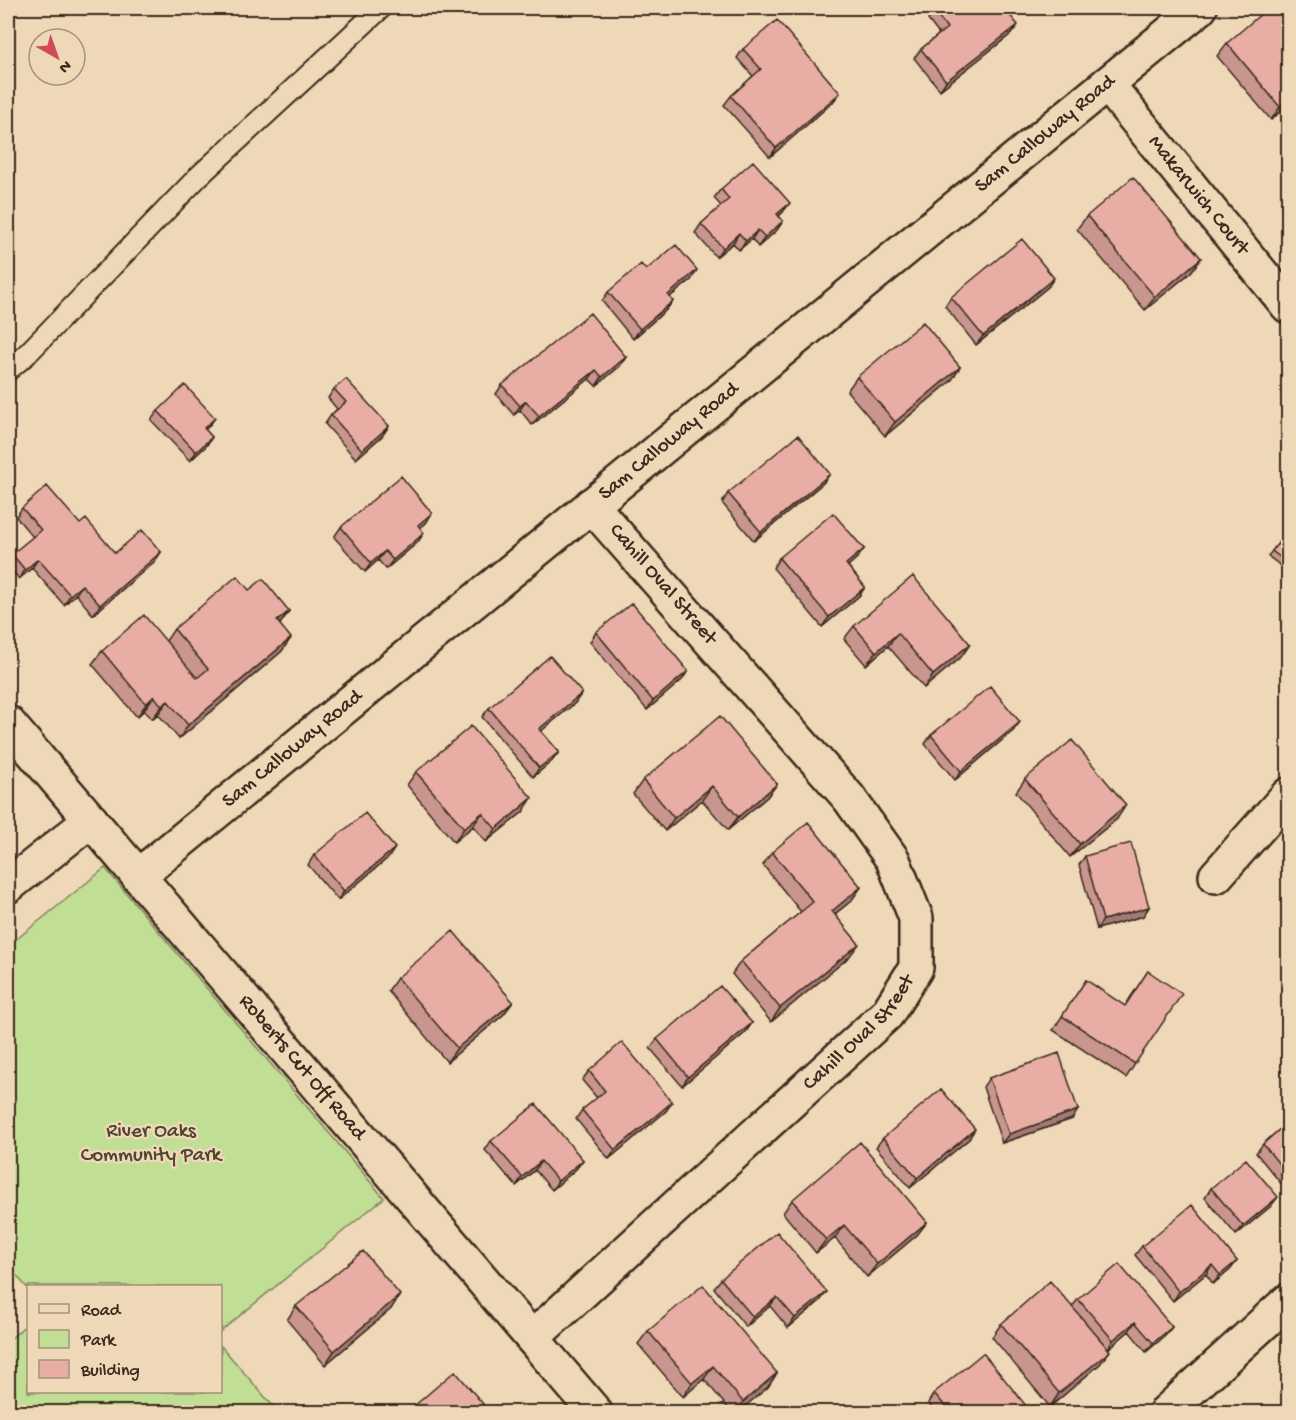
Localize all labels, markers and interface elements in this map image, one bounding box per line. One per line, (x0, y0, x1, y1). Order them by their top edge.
north arrow (27, 27, 87, 87)
text: N (54, 55, 75, 77)
street label: Sam Calloway Road (970, 69, 1122, 199)
street label: Makarwich Court (1142, 131, 1256, 262)
street label: Sam Calloway Road (594, 376, 746, 507)
street label: Cahill Oval Street (603, 519, 723, 652)
street label: Sam Calloway Road (218, 684, 369, 814)
street label: Cahill Oval Street (798, 968, 922, 1097)
street label: Roberts Cut Off Road (233, 990, 372, 1147)
park label: River Oaks Community Park (81, 1120, 224, 1169)
legend (27, 1285, 222, 1393)
text: Road (81, 1301, 122, 1322)
text: Park (80, 1331, 117, 1352)
text: Building (80, 1361, 140, 1382)

